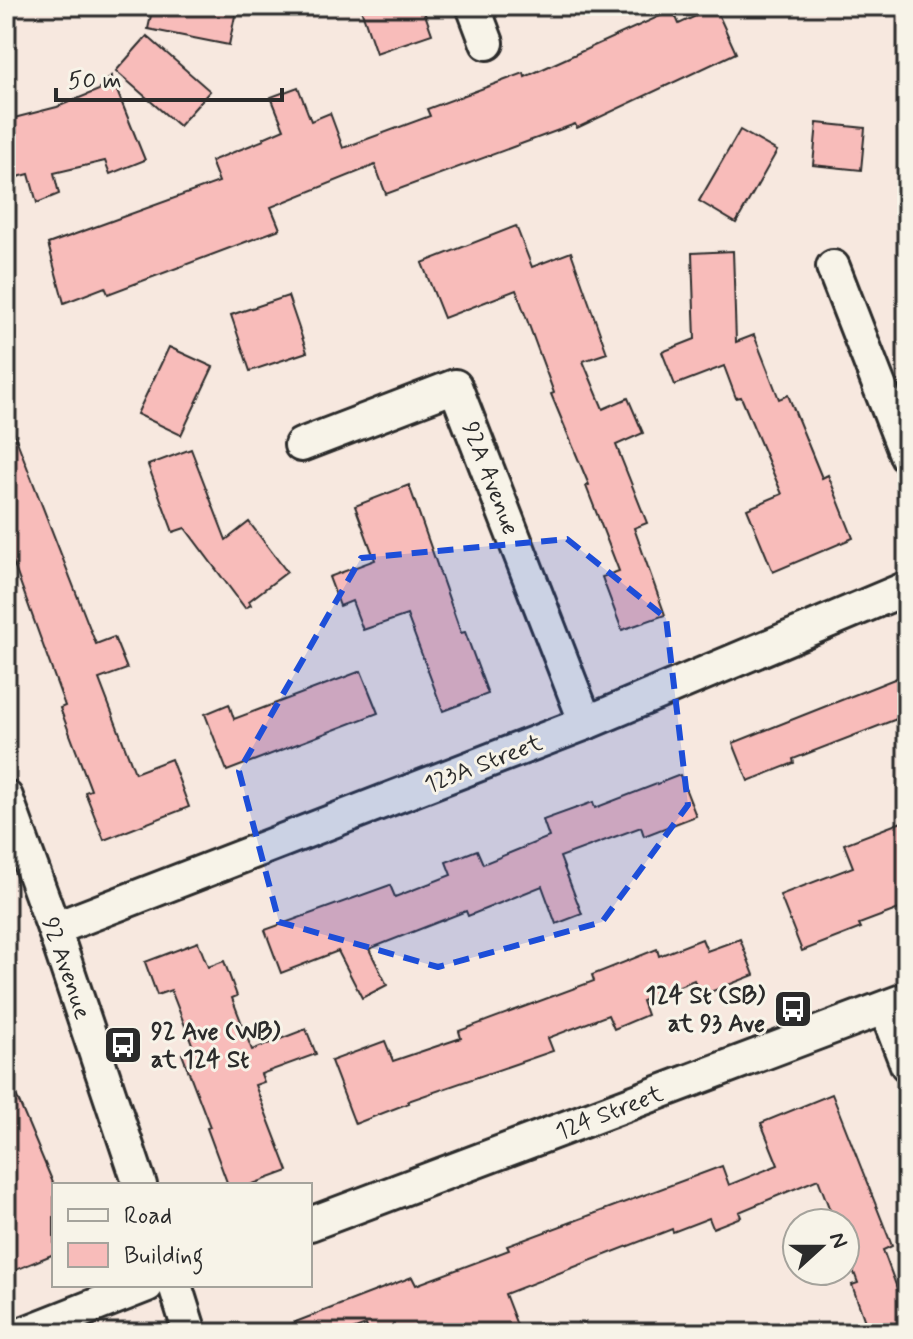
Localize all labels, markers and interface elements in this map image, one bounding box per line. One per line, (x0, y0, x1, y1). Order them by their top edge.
scale bar (56, 52, 282, 102)
text: 50 m (68, 66, 122, 97)
street label: 92A Avenue (454, 417, 525, 540)
street label: 123A Street (420, 728, 547, 801)
street label: 92 Avenue (34, 913, 98, 1024)
place label: 124 St (SB) at 93 Ave (645, 981, 765, 1040)
bus stop icon: 124 St (SB) at 93 Ave (772, 988, 814, 1030)
place label: 92 Ave (WB) at 124 St (151, 1017, 281, 1076)
bus stop icon: 92 Ave (WB) at 124 St (102, 1024, 144, 1066)
street label: 124 Street (551, 1079, 668, 1148)
legend (52, 1183, 312, 1287)
text: Road (124, 1201, 172, 1232)
north arrow (781, 1207, 861, 1287)
text: N (822, 1229, 854, 1252)
text: Building (124, 1241, 204, 1275)

